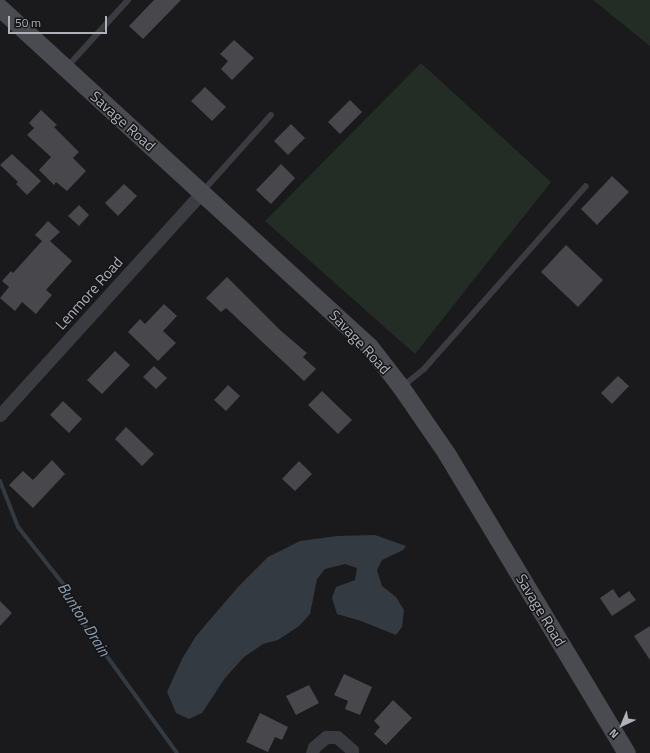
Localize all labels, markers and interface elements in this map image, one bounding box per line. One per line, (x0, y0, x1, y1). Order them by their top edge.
scale bar (10, 8, 109, 34)
text: 50 m (15, 13, 41, 32)
street label: Savage Road (87, 87, 159, 155)
street label: Lenmore Road (52, 253, 126, 333)
street label: Savage Road (326, 306, 394, 378)
street label: Savage Road (512, 571, 570, 649)
water label: Bunton Drain (54, 579, 114, 659)
north arrow (602, 705, 642, 745)
text: N (605, 725, 622, 742)

